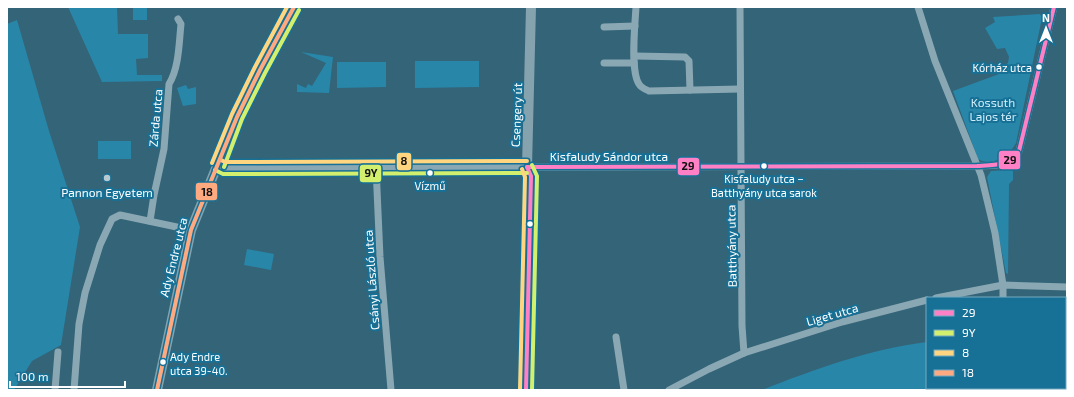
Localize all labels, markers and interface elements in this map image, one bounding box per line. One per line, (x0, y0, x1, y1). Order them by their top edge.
north arrow (1026, 8, 1066, 48)
text: N (1042, 11, 1050, 24)
place label: Kórház utca (973, 61, 1032, 74)
marker: Kórház utca (1034, 62, 1044, 72)
street label: Csengery út (508, 82, 524, 147)
street label: Zárda utca (145, 88, 165, 148)
park label: Kossuth Lajos tér (970, 95, 1017, 124)
street label: Kisfaludy Sándor utca (550, 149, 668, 163)
line badge: 29 (998, 150, 1021, 170)
line badge: 8 (396, 152, 412, 171)
text: 29 (1004, 153, 1016, 166)
text: 8 (401, 154, 408, 167)
line badge: 29 (677, 157, 700, 176)
text: 29 (682, 159, 694, 172)
marker: Kisfaludy utca – Batthyány utca sarok (759, 161, 769, 171)
line badge: 9Y (359, 164, 382, 183)
text: 9Y (364, 166, 378, 179)
marker: Vízmű (425, 168, 435, 178)
place label: Kisfaludy utca – Batthyány utca sarok (711, 172, 817, 199)
marker: Pannon Egyetem (102, 173, 112, 183)
place label: Vízmű (415, 179, 445, 192)
line badge: 18 (195, 182, 218, 201)
place label: Pannon Egyetem (61, 185, 153, 199)
text: 18 (201, 185, 213, 198)
street label: Batthyány utca (723, 205, 739, 287)
street label: Ady Endre utca (156, 216, 190, 298)
unlabelled marker (525, 219, 535, 229)
street label: Csányi László utca (361, 229, 381, 331)
legend (926, 297, 1066, 389)
street label: Liget utca (804, 300, 860, 328)
text: 29 (962, 305, 976, 319)
text: 9Y (962, 325, 976, 339)
text: 8 (962, 345, 969, 359)
place label: Ady Endre utca 39-40. (170, 350, 228, 377)
marker: Ady Endre utca 39-40. (158, 357, 168, 367)
scale bar (10, 363, 125, 389)
text: 18 (962, 365, 974, 379)
text: 100 m (16, 369, 48, 383)

